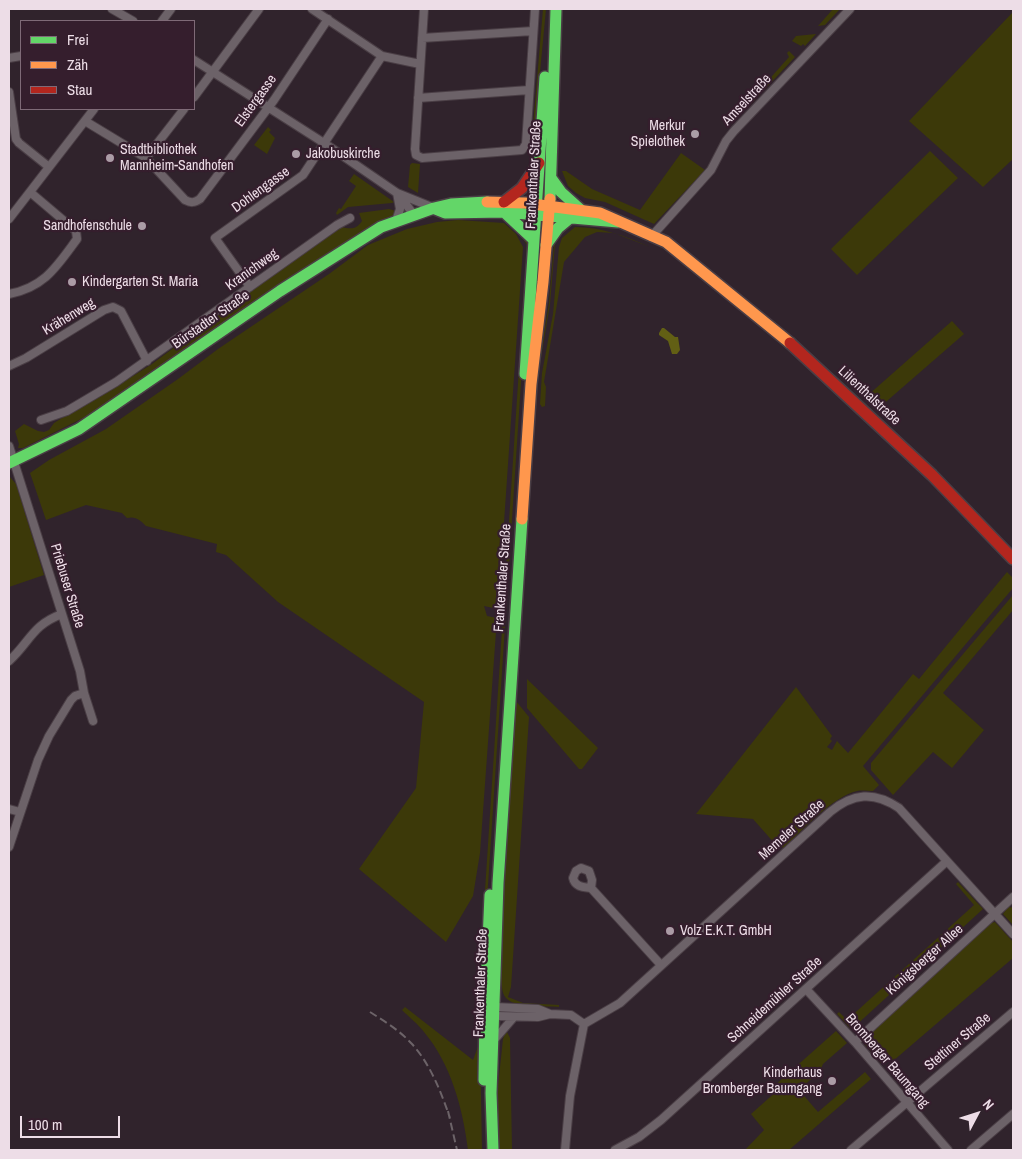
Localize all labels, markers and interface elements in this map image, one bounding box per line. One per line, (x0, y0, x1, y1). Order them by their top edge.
legend (20, 20, 195, 110)
text: Frei (67, 29, 89, 50)
text: Zäh (67, 54, 88, 75)
street label: Amselstraße (719, 71, 775, 129)
street label: Elstergasse (232, 72, 280, 130)
text: Stau (67, 79, 92, 100)
place label: Merkur Spielothek (631, 118, 685, 150)
street label: Frankenthaler Straße (523, 120, 545, 230)
marker: Merkur Spielothek (689, 128, 701, 140)
place label: Stadtbibliothek Mannheim-Sandhofen (120, 142, 234, 174)
place label: Jakobuskirche (306, 146, 380, 162)
marker: Jakobuskirche (290, 148, 302, 160)
marker: Stadtbibliothek Mannheim-Sandhofen (104, 152, 116, 164)
street label: Dohlengasse (229, 164, 293, 216)
place label: Sandhofenschule (43, 218, 132, 234)
marker: Sandhofenschule (136, 220, 148, 232)
street label: Kranichweg (223, 245, 281, 295)
place label: Kindergarten St. Maria (82, 274, 198, 290)
marker: Kindergarten St. Maria (66, 276, 78, 288)
street label: Bürstadter Straße (169, 287, 253, 353)
street label: Krähenweg (40, 295, 98, 339)
street label: Lilienthalstraße (834, 363, 904, 429)
street label: Frankenthaler Straße (491, 523, 515, 633)
street label: Priebuser Straße (46, 542, 88, 630)
street label: Memeler Straße (756, 796, 828, 864)
street label: Königsberger Allee (883, 921, 967, 999)
place label: Volz E.K.T. GmbH (680, 923, 772, 939)
marker: Volz E.K.T. GmbH (664, 925, 676, 937)
street label: Frankenthaler Straße (471, 929, 491, 1037)
street label: Schneidemühler Straße (724, 953, 826, 1047)
street label: Bromberger Baumgang (842, 1010, 932, 1112)
street label: Stettiner Straße (922, 1010, 994, 1074)
place label: Kinderhaus Bromberger Baumgang (703, 1065, 822, 1098)
marker: Kinderhaus Bromberger Baumgang (826, 1075, 838, 1087)
north arrow (952, 1089, 1002, 1139)
text: N (979, 1095, 998, 1113)
scale bar (22, 1106, 122, 1138)
text: 100 m (28, 1114, 62, 1135)

